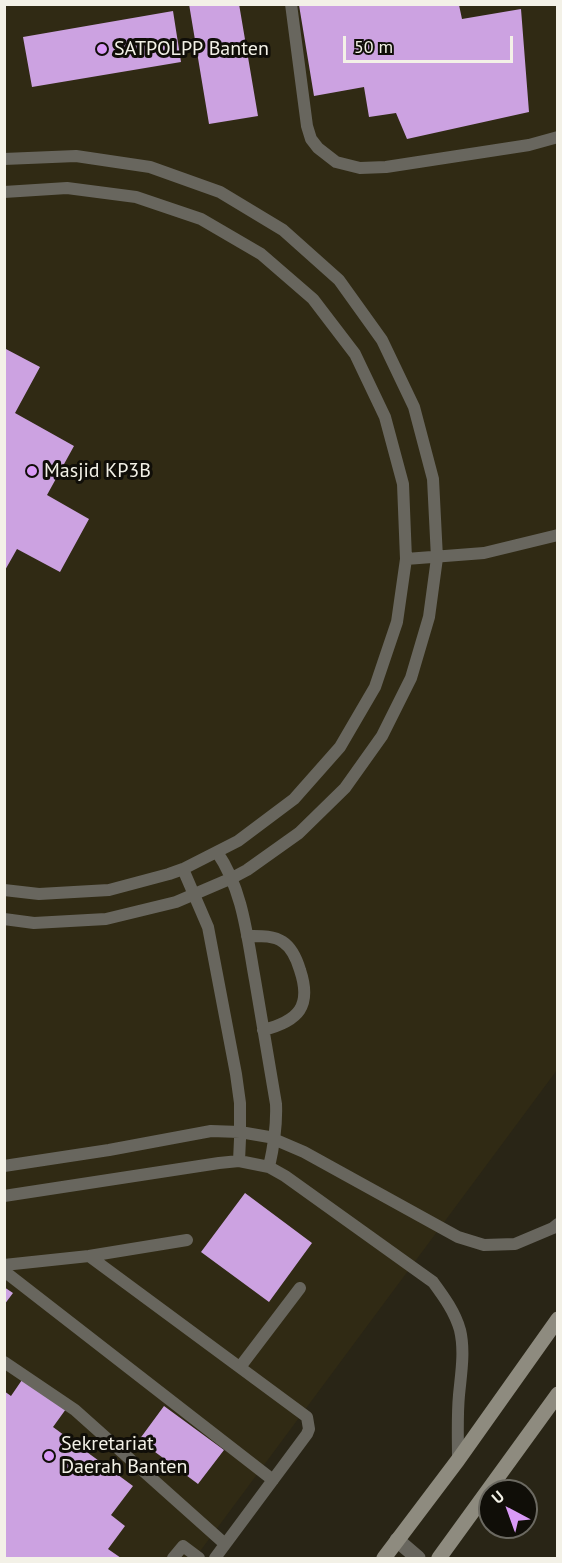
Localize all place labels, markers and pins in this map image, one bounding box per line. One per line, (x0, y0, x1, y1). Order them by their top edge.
place label: SATPOLPP Banten (114, 37, 269, 61)
marker: SATPOLPP Banten (95, 42, 109, 56)
place label: Masjid KP3B (44, 459, 151, 483)
marker: Masjid KP3B (25, 464, 39, 478)
place label: Sekretariat Daerah Banten (61, 1432, 187, 1479)
marker: Sekretariat Daerah Banten (42, 1449, 56, 1463)

